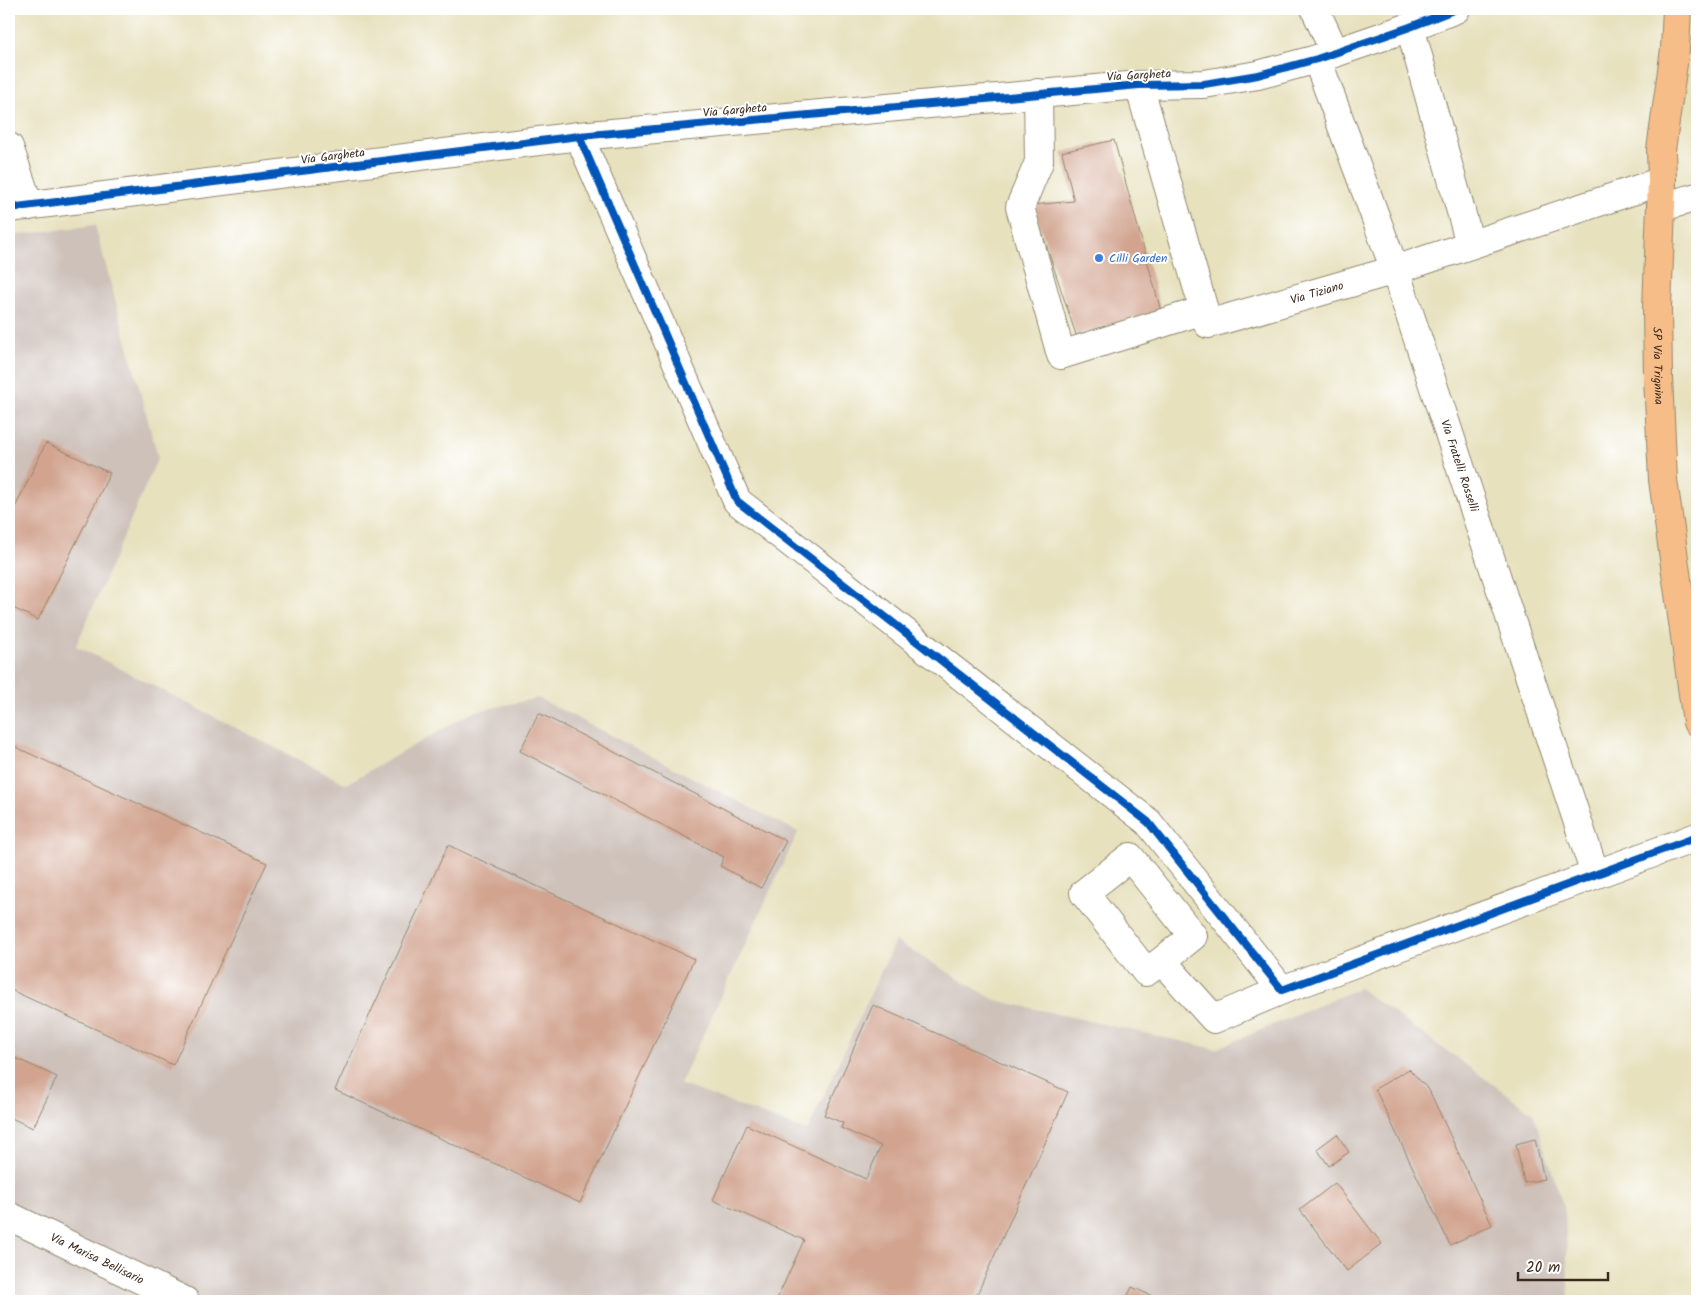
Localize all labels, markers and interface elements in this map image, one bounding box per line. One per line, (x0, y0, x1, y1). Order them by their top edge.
street label: Via Gargheta (1106, 64, 1172, 87)
street label: Via Gargheta (702, 98, 768, 123)
street label: Via Gargheta (300, 143, 367, 170)
place label: Cilli Garden (1109, 249, 1167, 268)
marker: Cilli Garden (1093, 252, 1105, 264)
street label: Via Tiziano (1288, 276, 1346, 310)
street label: SP Via Trignina (1647, 327, 1668, 406)
street label: Via Fratelli Rosselli (1435, 417, 1484, 515)
street label: Via Marisa Bellisario (47, 1228, 147, 1290)
scale bar (1518, 1250, 1608, 1282)
text: 20 m (1526, 1256, 1560, 1280)

